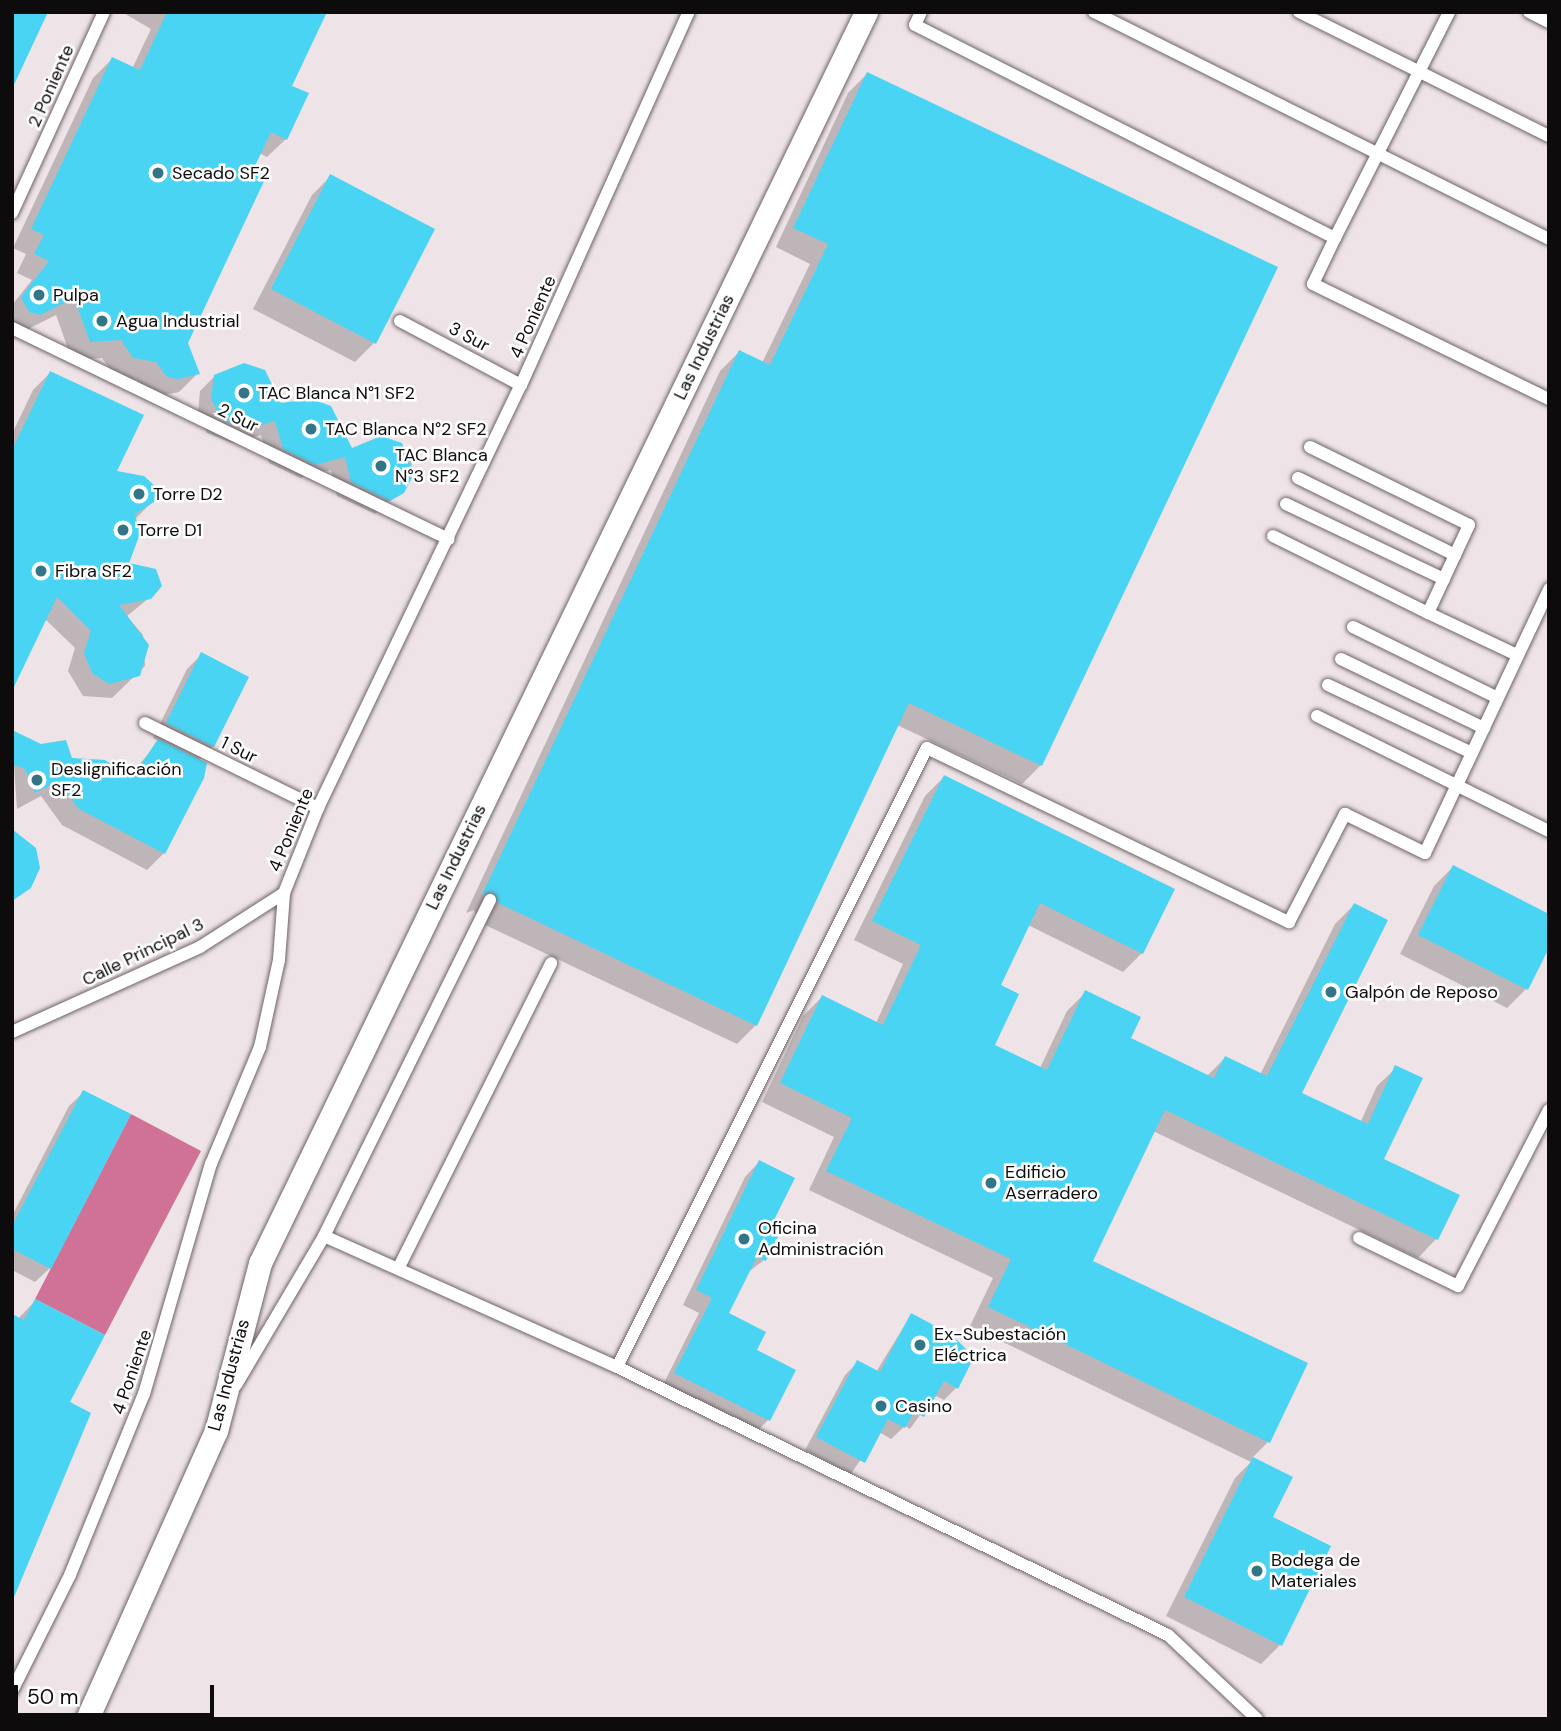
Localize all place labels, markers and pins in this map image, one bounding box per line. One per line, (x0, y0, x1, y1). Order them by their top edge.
place label: Secado SF2 (172, 162, 270, 184)
marker: Secado SF2 (150, 165, 166, 181)
place label: Pulpa (53, 284, 99, 306)
marker: Pulpa (31, 287, 47, 303)
place label: Agua Industrial (116, 310, 240, 332)
marker: Agua Industrial (94, 313, 110, 329)
place label: TAC Blanca N°1 SF2 (258, 382, 415, 404)
marker: TAC Blanca N°1 SF2 (236, 385, 252, 401)
place label: TAC Blanca N°2 SF2 (325, 418, 487, 440)
marker: TAC Blanca N°2 SF2 (303, 421, 319, 437)
place label: TAC Blanca N°3 SF2 (395, 445, 488, 488)
marker: TAC Blanca N°3 SF2 (373, 458, 389, 474)
place label: Torre D2 (153, 483, 223, 505)
marker: Torre D2 (131, 486, 147, 502)
place label: Torre D1 (137, 519, 202, 541)
marker: Torre D1 (115, 522, 131, 538)
place label: Fibra SF2 (55, 560, 132, 582)
marker: Fibra SF2 (33, 563, 49, 579)
place label: Deslignificación SF2 (51, 759, 182, 802)
marker: Deslignificación SF2 (29, 772, 45, 788)
place label: Galpón de Reposo (1345, 981, 1498, 1003)
marker: Galpón de Reposo (1323, 984, 1339, 1000)
place label: Edificio Aserradero (1005, 1162, 1098, 1204)
marker: Edificio Aserradero (983, 1175, 999, 1191)
place label: Oficina Administración (758, 1218, 884, 1260)
marker: Oficina Administración (736, 1231, 752, 1247)
place label: Ex-Subestación Eléctrica (934, 1324, 1066, 1366)
marker: Ex-Subestación Eléctrica (912, 1337, 928, 1353)
place label: Casino (895, 1395, 952, 1417)
marker: Casino (873, 1398, 889, 1414)
place label: Bodega de Materiales (1271, 1550, 1360, 1592)
marker: Bodega de Materiales (1249, 1563, 1265, 1579)

